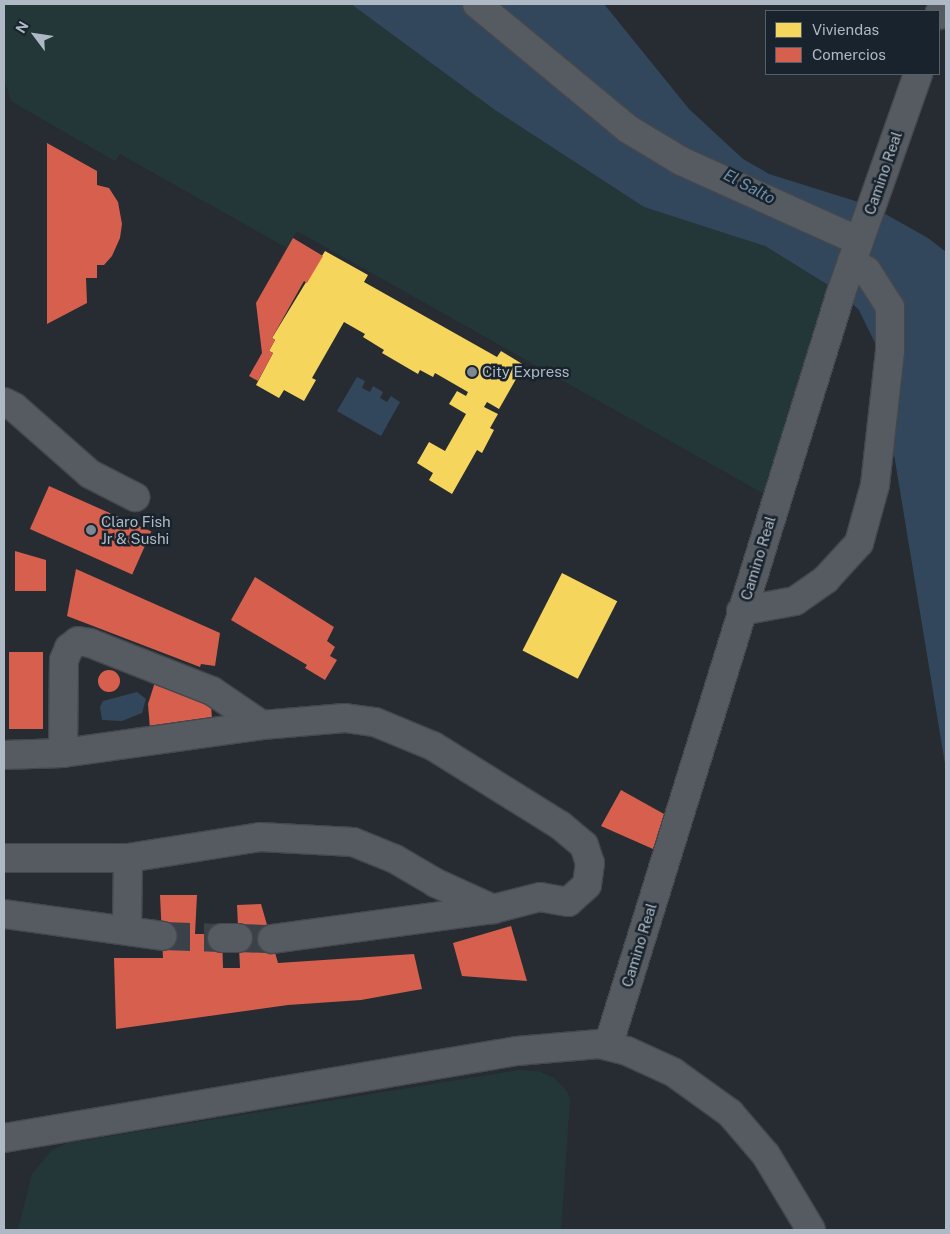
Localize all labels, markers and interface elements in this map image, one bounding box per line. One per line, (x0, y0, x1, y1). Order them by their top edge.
north arrow (10, 10, 60, 60)
legend (765, 10, 940, 75)
text: N (12, 18, 32, 36)
text: Viviendas (812, 21, 879, 38)
text: Comercios (812, 46, 886, 63)
street label: Camino Real (860, 129, 906, 217)
water label: El Salto (720, 165, 778, 209)
place label: City Express (482, 363, 569, 381)
marker: City Express (466, 366, 478, 378)
place label: Claro Fish Jr & Sushi (101, 512, 171, 547)
street label: Camino Real (737, 514, 779, 602)
marker: Claro Fish Jr & Sushi (85, 524, 97, 536)
street label: Camino Real (618, 901, 660, 989)

